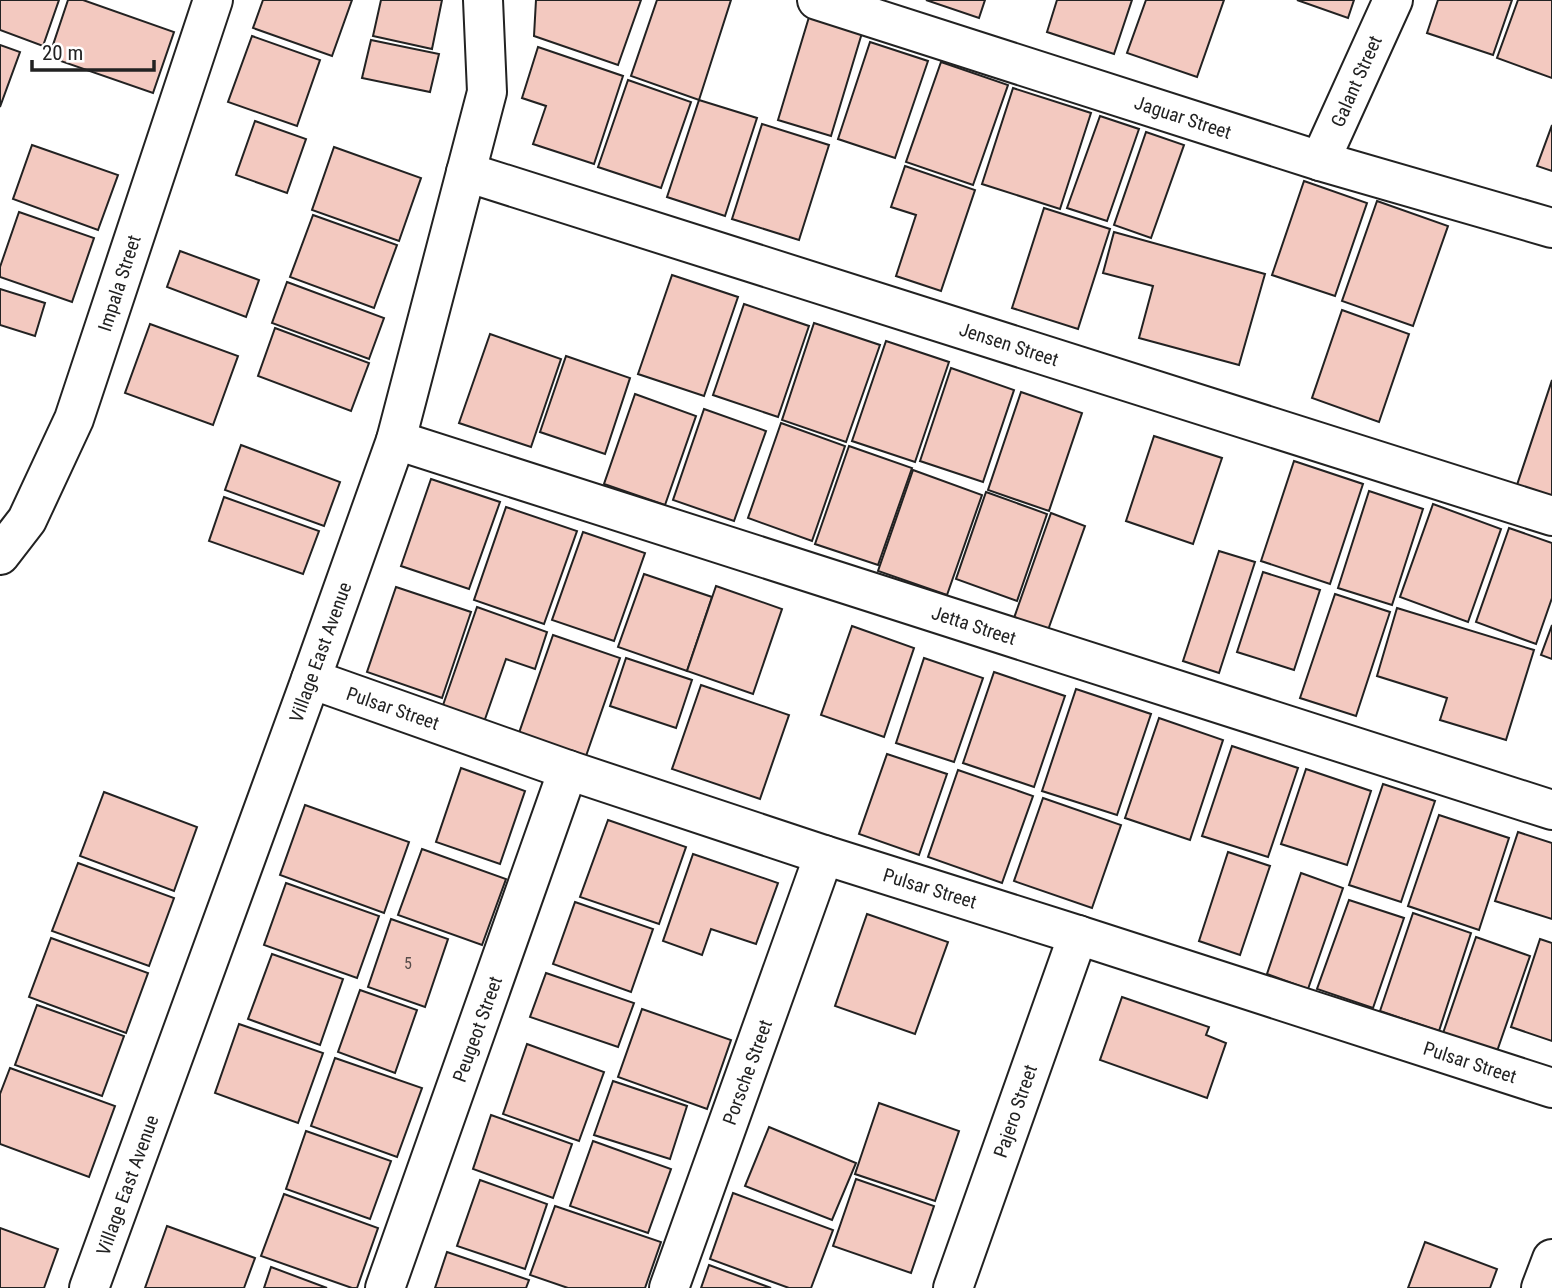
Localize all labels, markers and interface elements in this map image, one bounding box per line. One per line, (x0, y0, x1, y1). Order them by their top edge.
scale bar (32, 28, 154, 72)
street label: Galant Street (1326, 32, 1387, 130)
text: 20 m (42, 41, 83, 65)
street label: Jaguar Street (1131, 91, 1234, 144)
street label: Impala Street (93, 232, 146, 334)
street label: Jensen Street (956, 318, 1061, 371)
street label: Village East Avenue (284, 579, 357, 725)
street label: Jetta Street (929, 601, 1019, 650)
street label: Pulsar Street (343, 682, 442, 735)
street label: Pulsar Street (880, 863, 979, 914)
house number: 5 (404, 954, 412, 973)
street label: Peugeot Street (448, 973, 507, 1085)
street label: Porsche Street (718, 1016, 777, 1128)
street label: Pulsar Street (1420, 1037, 1519, 1088)
street label: Pajero Street (989, 1062, 1042, 1161)
street label: Village East Avenue (91, 1112, 164, 1258)

